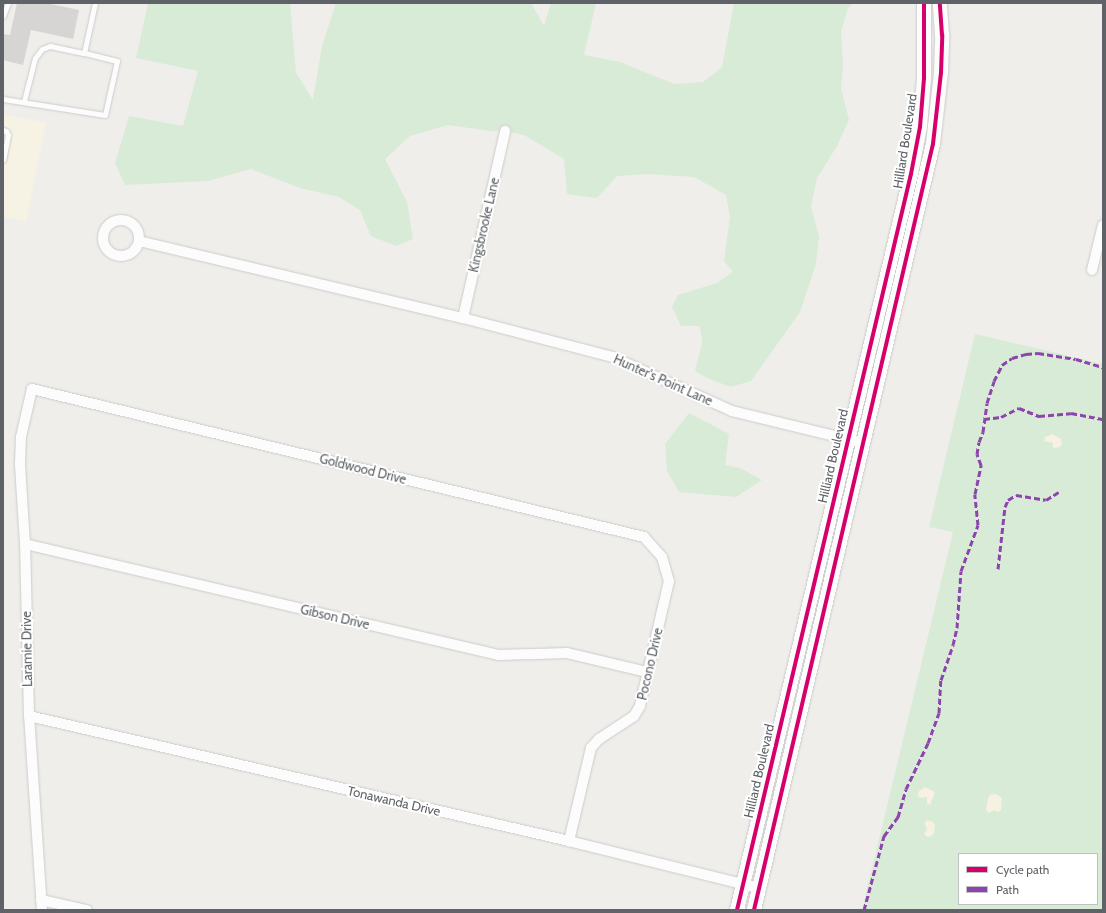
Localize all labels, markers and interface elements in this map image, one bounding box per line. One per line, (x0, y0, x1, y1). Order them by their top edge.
street label: Hilliard Boulevard (890, 92, 920, 190)
street label: Kingsbrooke Lane (466, 176, 502, 274)
street label: Hunter's Point Lane (611, 351, 715, 409)
street label: Hilliard Boulevard (815, 407, 851, 505)
street label: Goldwood Drive (318, 451, 408, 487)
street label: Gibson Drive (299, 601, 371, 633)
street label: Laramie Drive (19, 611, 35, 687)
street label: Pocono Drive (634, 626, 666, 702)
street label: Hilliard Boulevard (741, 722, 777, 820)
street label: Tonawanda Drive (346, 783, 442, 819)
legend (958, 853, 1098, 905)
text: Cycle path (996, 862, 1049, 877)
text: Path (996, 882, 1019, 897)

